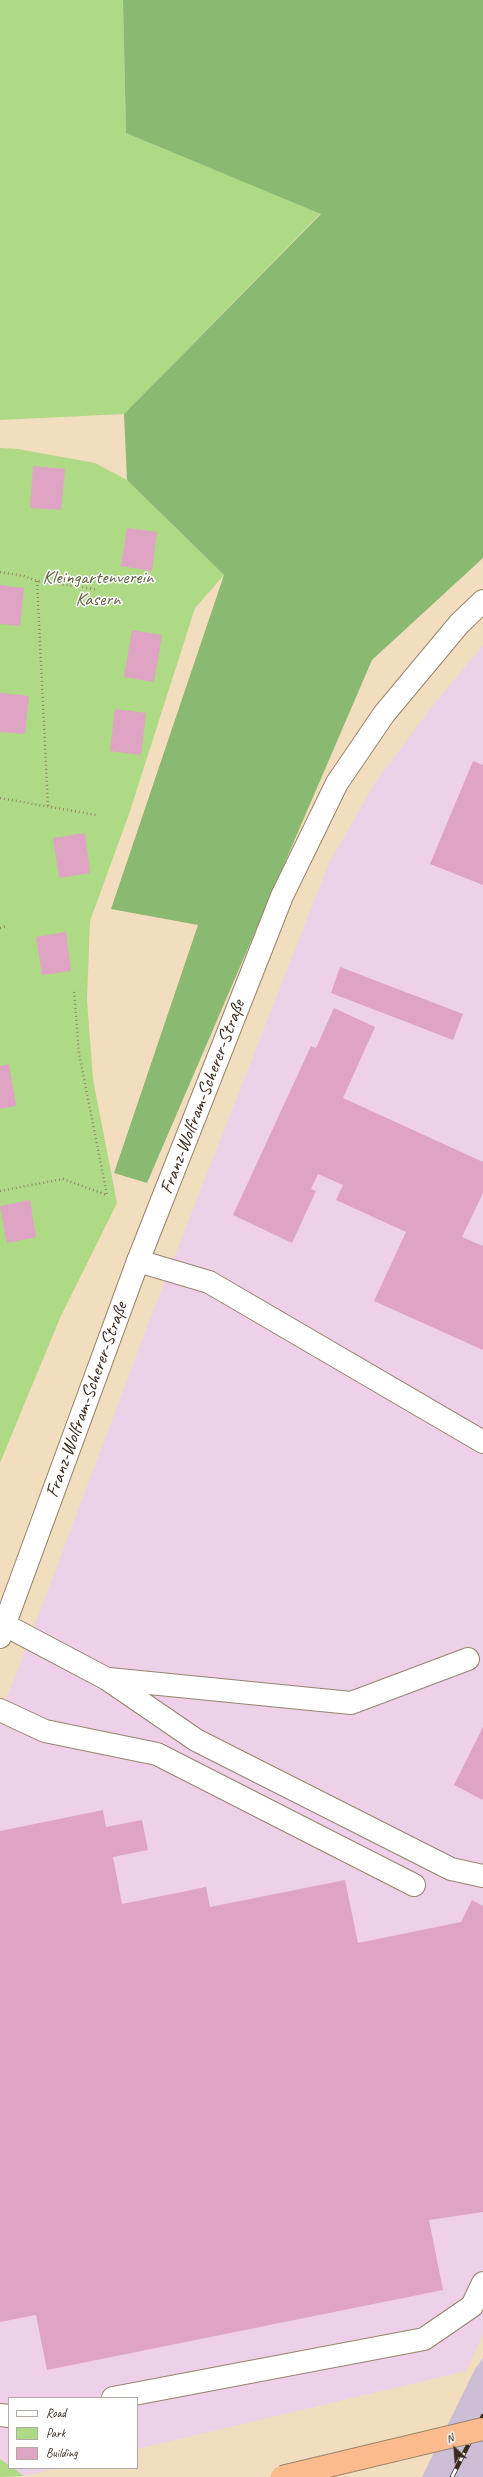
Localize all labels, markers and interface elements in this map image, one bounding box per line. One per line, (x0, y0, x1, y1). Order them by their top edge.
park label: Kleingartenverein Kasern (42, 567, 154, 611)
street label: Franz-Wolfram-Scherer-Straße (155, 997, 251, 1197)
street label: Franz-Wolfram-Scherer-Straße (41, 1299, 133, 1501)
legend (8, 2397, 138, 2469)
text: Road (46, 2405, 66, 2421)
text: Park (46, 2425, 65, 2441)
north arrow (435, 2429, 475, 2469)
text: N (444, 2430, 456, 2446)
text: Building (46, 2445, 78, 2461)

